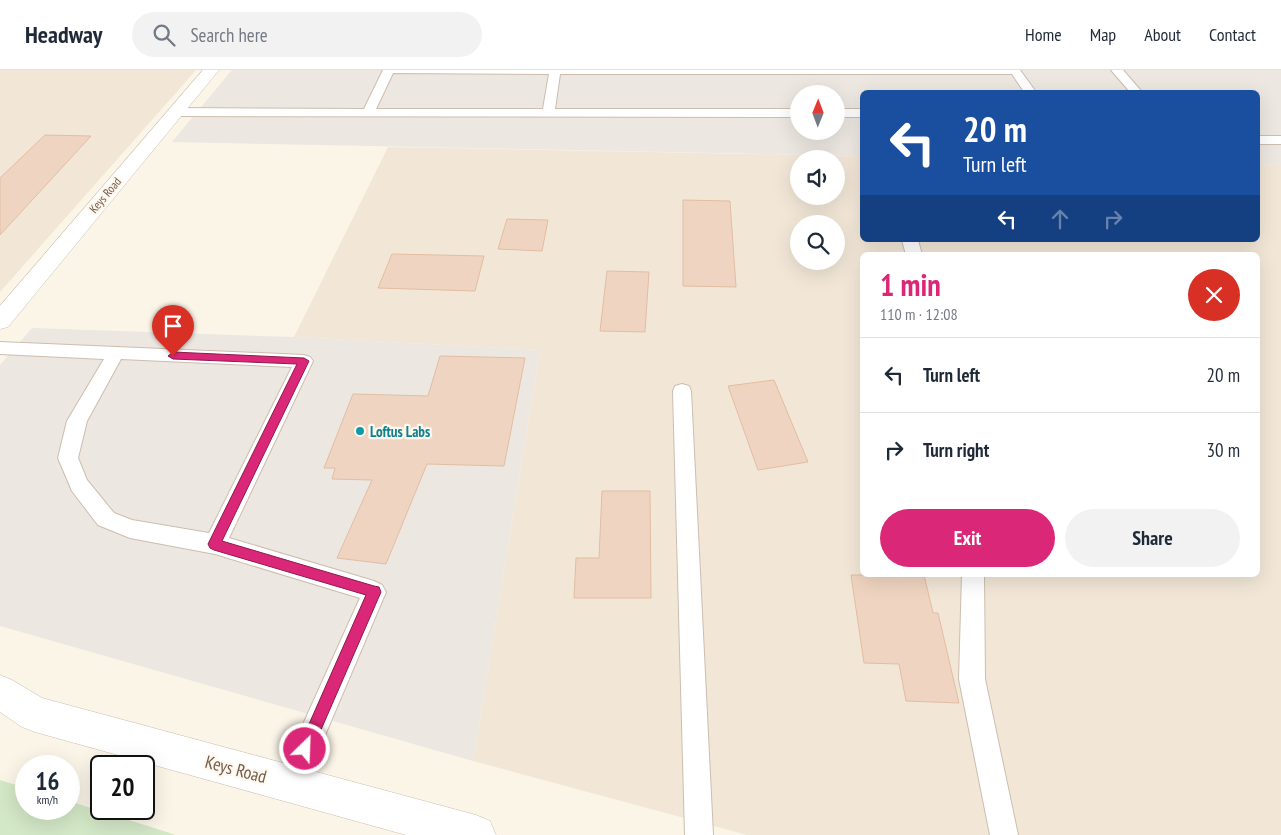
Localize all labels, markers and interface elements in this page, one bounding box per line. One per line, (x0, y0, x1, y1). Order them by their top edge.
search box (132, 12, 482, 57)
text: Headway (25, 19, 102, 50)
icon: search (150, 21, 178, 49)
text: Search here (190, 23, 268, 47)
text: Home (1025, 23, 1062, 46)
text: Map (1090, 23, 1116, 46)
text: About (1144, 23, 1181, 46)
text: Contact (1209, 23, 1256, 46)
north arrow (790, 85, 845, 140)
map controls (790, 85, 845, 270)
text: 20 m (963, 106, 1027, 152)
icon: left (880, 110, 945, 175)
button: sound (790, 150, 845, 205)
text: Turn left (963, 150, 1027, 178)
street label: Keys Road (86, 174, 124, 216)
icon: left (993, 205, 1021, 233)
icon: ahead (1046, 205, 1074, 233)
icon: right (1099, 205, 1127, 233)
button: search (790, 215, 845, 270)
text: 1 min (880, 265, 941, 304)
button: close (1188, 269, 1240, 321)
text: 110 m · 12:08 (880, 304, 958, 324)
pin (152, 305, 194, 356)
icon: arrive (159, 312, 187, 340)
icon: left (880, 361, 908, 389)
text: Turn left (923, 363, 980, 387)
text: 20 m (1207, 363, 1240, 387)
place label: Loftus Labs (370, 422, 430, 441)
marker: Loftus Labs (354, 425, 366, 437)
icon: right (880, 436, 908, 464)
text: Turn right (923, 438, 989, 462)
text: 30 m (1207, 438, 1240, 462)
button: Exit (880, 509, 1055, 567)
button: Share (1065, 509, 1240, 567)
position arrow (278, 722, 330, 774)
street label: Keys Road (203, 750, 269, 788)
speed limit sign: 20 (90, 755, 155, 820)
text: 16 (36, 765, 59, 797)
text: km/h (37, 792, 58, 807)

